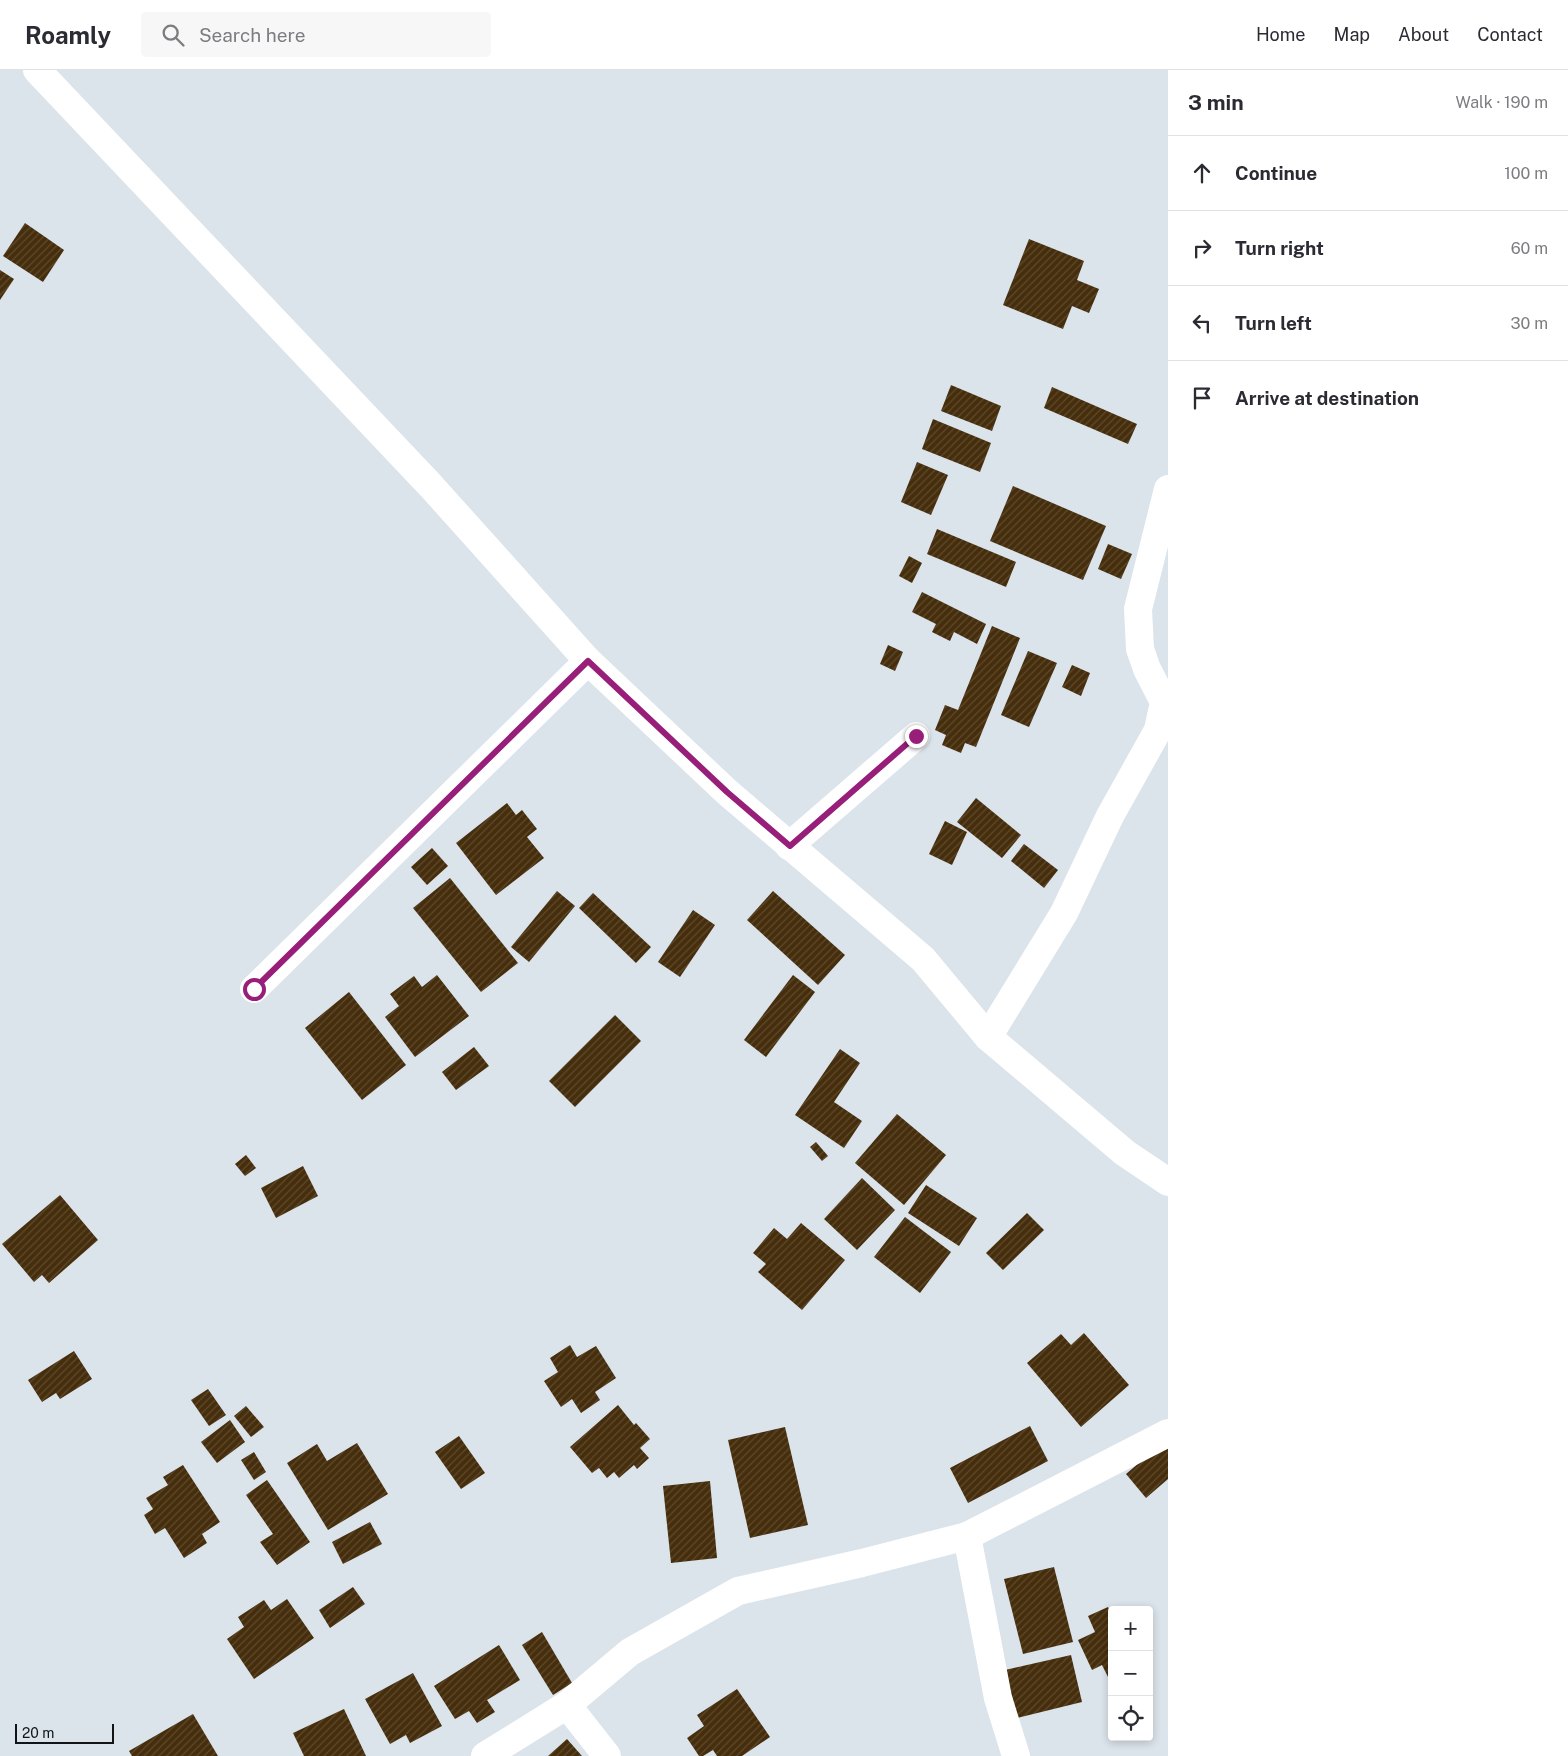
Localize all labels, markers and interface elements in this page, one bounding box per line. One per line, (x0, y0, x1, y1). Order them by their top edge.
search box (141, 12, 491, 57)
text: Roamly (25, 21, 111, 49)
icon: search (159, 21, 187, 49)
text: Search here (199, 24, 306, 46)
text: Home (1256, 24, 1306, 45)
text: Map (1334, 24, 1370, 45)
text: About (1398, 24, 1449, 45)
text: Contact (1477, 24, 1543, 45)
text: 3 min (1188, 90, 1244, 115)
text: Walk · 190 m (1456, 93, 1548, 112)
icon: ahead (1188, 159, 1216, 187)
text: Continue (1235, 162, 1317, 184)
text: 100 m (1504, 164, 1548, 183)
icon: right (1188, 234, 1216, 262)
text: Turn right (1235, 237, 1324, 259)
text: 60 m (1511, 239, 1548, 258)
icon: left (1188, 309, 1216, 337)
text: Turn left (1235, 312, 1312, 334)
text: 30 m (1511, 314, 1548, 333)
icon: arrive (1188, 384, 1216, 412)
text: Arrive at destination (1235, 387, 1419, 409)
route end (905, 725, 928, 748)
route start (243, 978, 266, 1001)
map controls (1108, 1606, 1153, 1741)
button: + (1108, 1606, 1153, 1651)
button: − (1108, 1651, 1153, 1696)
button: locate (1108, 1696, 1153, 1741)
scale bar (15, 1721, 114, 1744)
text: 20 m (22, 1725, 54, 1741)

